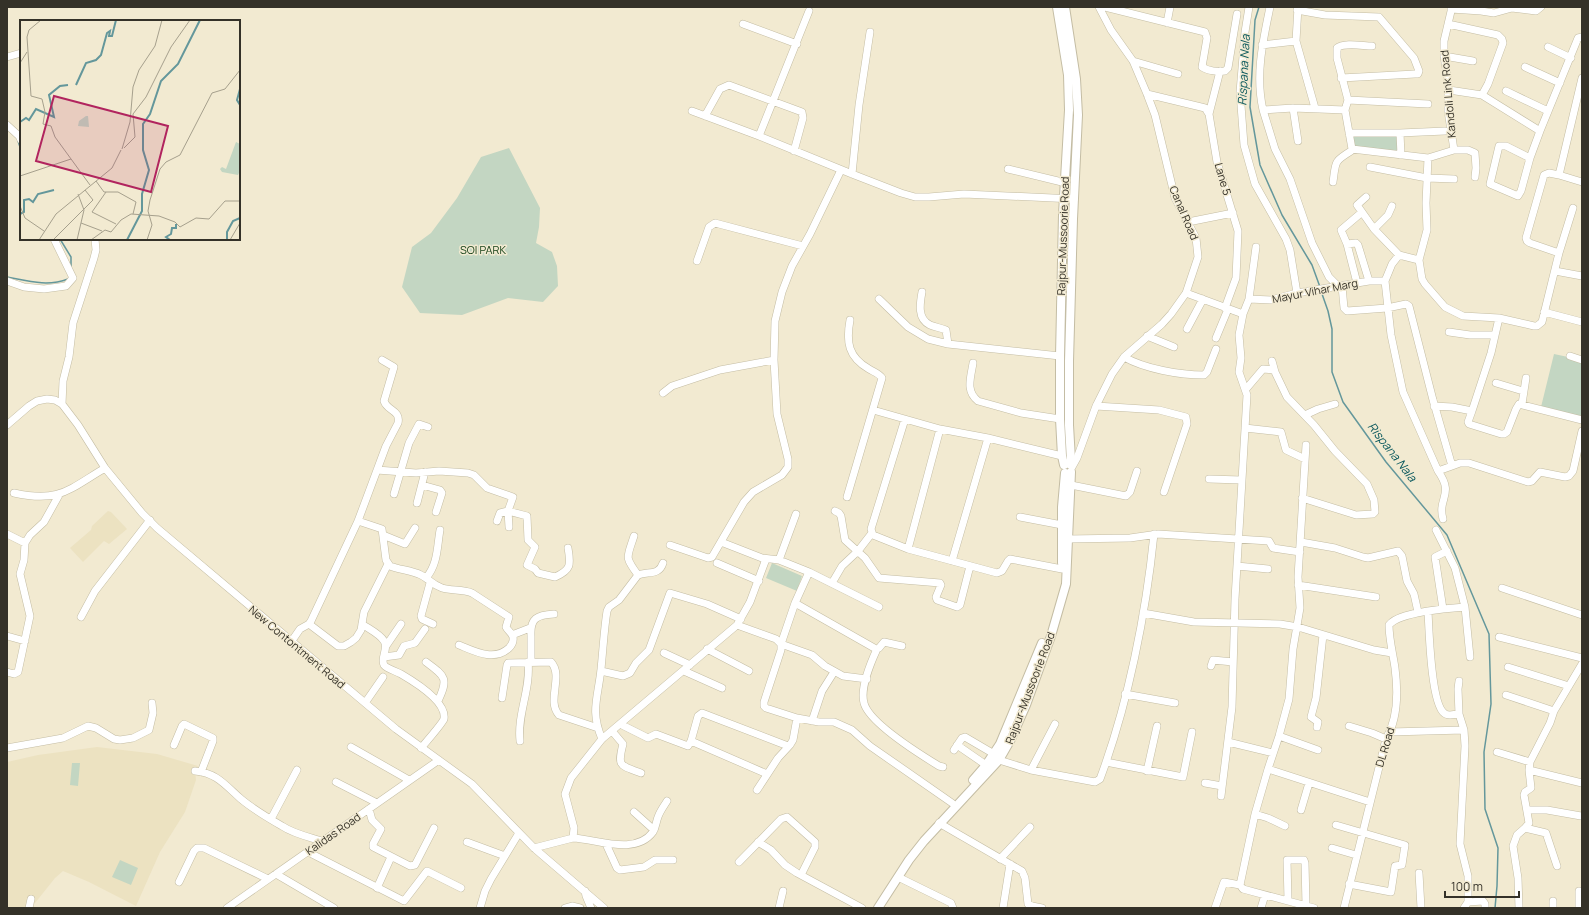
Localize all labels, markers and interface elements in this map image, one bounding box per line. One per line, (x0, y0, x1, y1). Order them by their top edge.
inset map (20, 20, 240, 240)
water label: Rispana Nala (1233, 33, 1254, 106)
street label: Kandoli Link Road (1436, 50, 1459, 139)
street label: Lane 5 (1212, 161, 1235, 197)
street label: Rajpur-Mussoorie Road (1053, 176, 1072, 296)
street label: Canal Road (1166, 183, 1203, 242)
park label: SOI PARK (460, 242, 506, 257)
street label: Mayur Vihar Marg (1271, 275, 1359, 306)
water label: Rispana Nala (1364, 418, 1422, 486)
street label: New Contontment Road (246, 602, 349, 691)
street label: Rajpur-Mussoorie Road (1001, 630, 1058, 746)
street label: DL Road (1371, 725, 1398, 769)
street label: Kalidas Road (302, 809, 363, 858)
scale bar (1445, 873, 1519, 899)
text: 100 m (1451, 878, 1483, 895)

